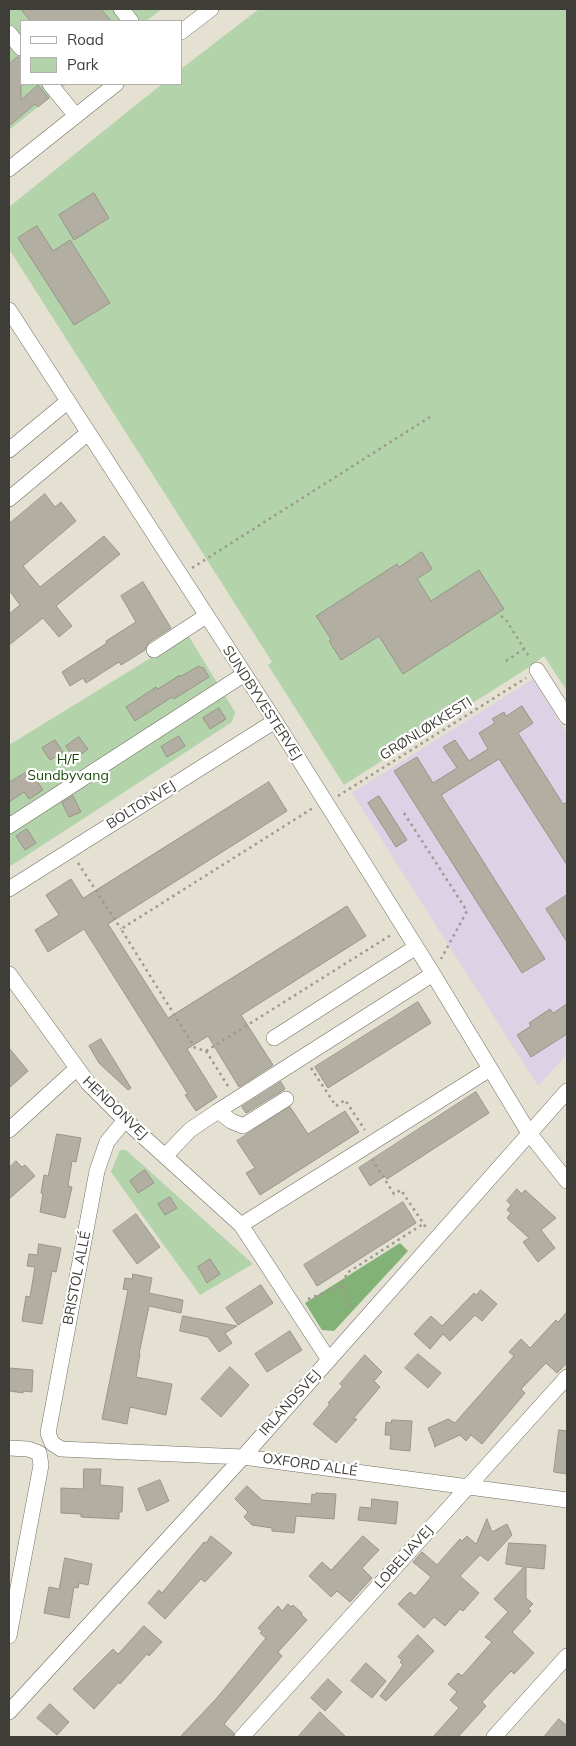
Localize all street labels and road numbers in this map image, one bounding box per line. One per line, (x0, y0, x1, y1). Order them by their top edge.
street label: SUNDBYVESTERVEJ (219, 643, 305, 763)
street label: GRØNLØKKESTI (377, 694, 475, 764)
street label: BOLTONVEJ (104, 777, 178, 833)
street label: HENDONVEJ (79, 1073, 151, 1143)
street label: BRISTOL ALLÉ (60, 1230, 94, 1326)
street label: IRLANDSVEJ (256, 1367, 324, 1439)
street label: OXFORD ALLÉ (262, 1450, 358, 1480)
street label: LOBELIAVEJ (371, 1522, 437, 1592)

